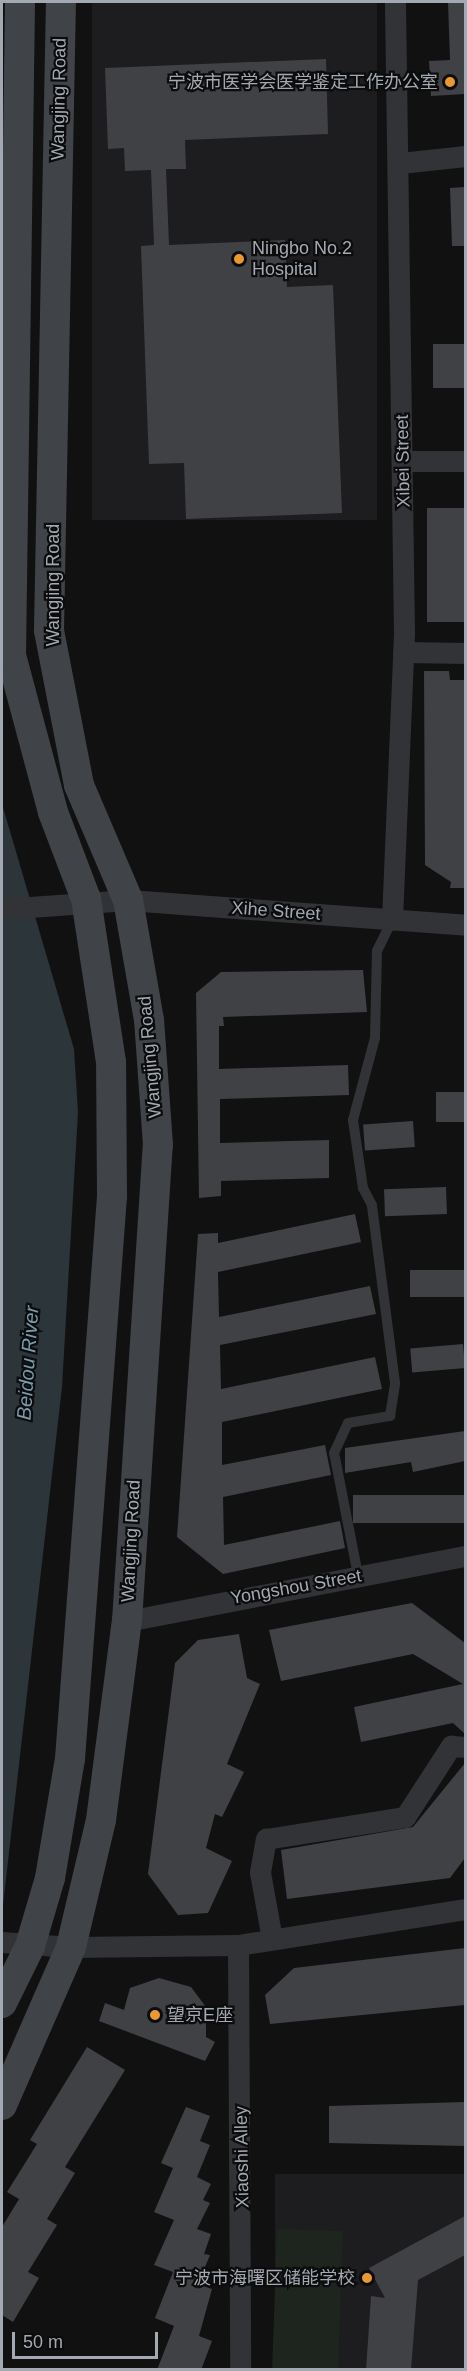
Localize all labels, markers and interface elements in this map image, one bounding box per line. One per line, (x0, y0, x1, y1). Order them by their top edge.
street label: Wangjing Road (47, 38, 71, 160)
place label: 宁波市医学会医学鉴定工作办公室 (168, 71, 438, 93)
marker: 宁波市医学会医学鉴定工作办公室 (443, 75, 457, 89)
place label: Ningbo No.2 Hospital (252, 238, 352, 280)
marker: Ningbo No.2 Hospital (230, 250, 248, 268)
street label: Xibei Street (391, 414, 415, 508)
street label: Wangjing Road (42, 524, 64, 646)
street label: Xihe Street (231, 897, 321, 925)
street label: Wangjing Road (134, 995, 166, 1119)
water label: Beidou River (12, 1305, 44, 1421)
street label: Wangjing Road (117, 1479, 145, 1603)
street label: Yongshou Street (229, 1565, 363, 1609)
place label: 望京E座 (167, 2004, 233, 2026)
marker: 望京E座 (148, 2008, 162, 2022)
street label: Xiaoshi Alley (230, 2105, 254, 2209)
place label: 宁波市海曙区储能学校 (175, 2267, 355, 2289)
marker: 宁波市海曙区储能学校 (360, 2271, 374, 2285)
scale bar (15, 2320, 160, 2358)
text: 50 m (23, 2332, 63, 2352)

